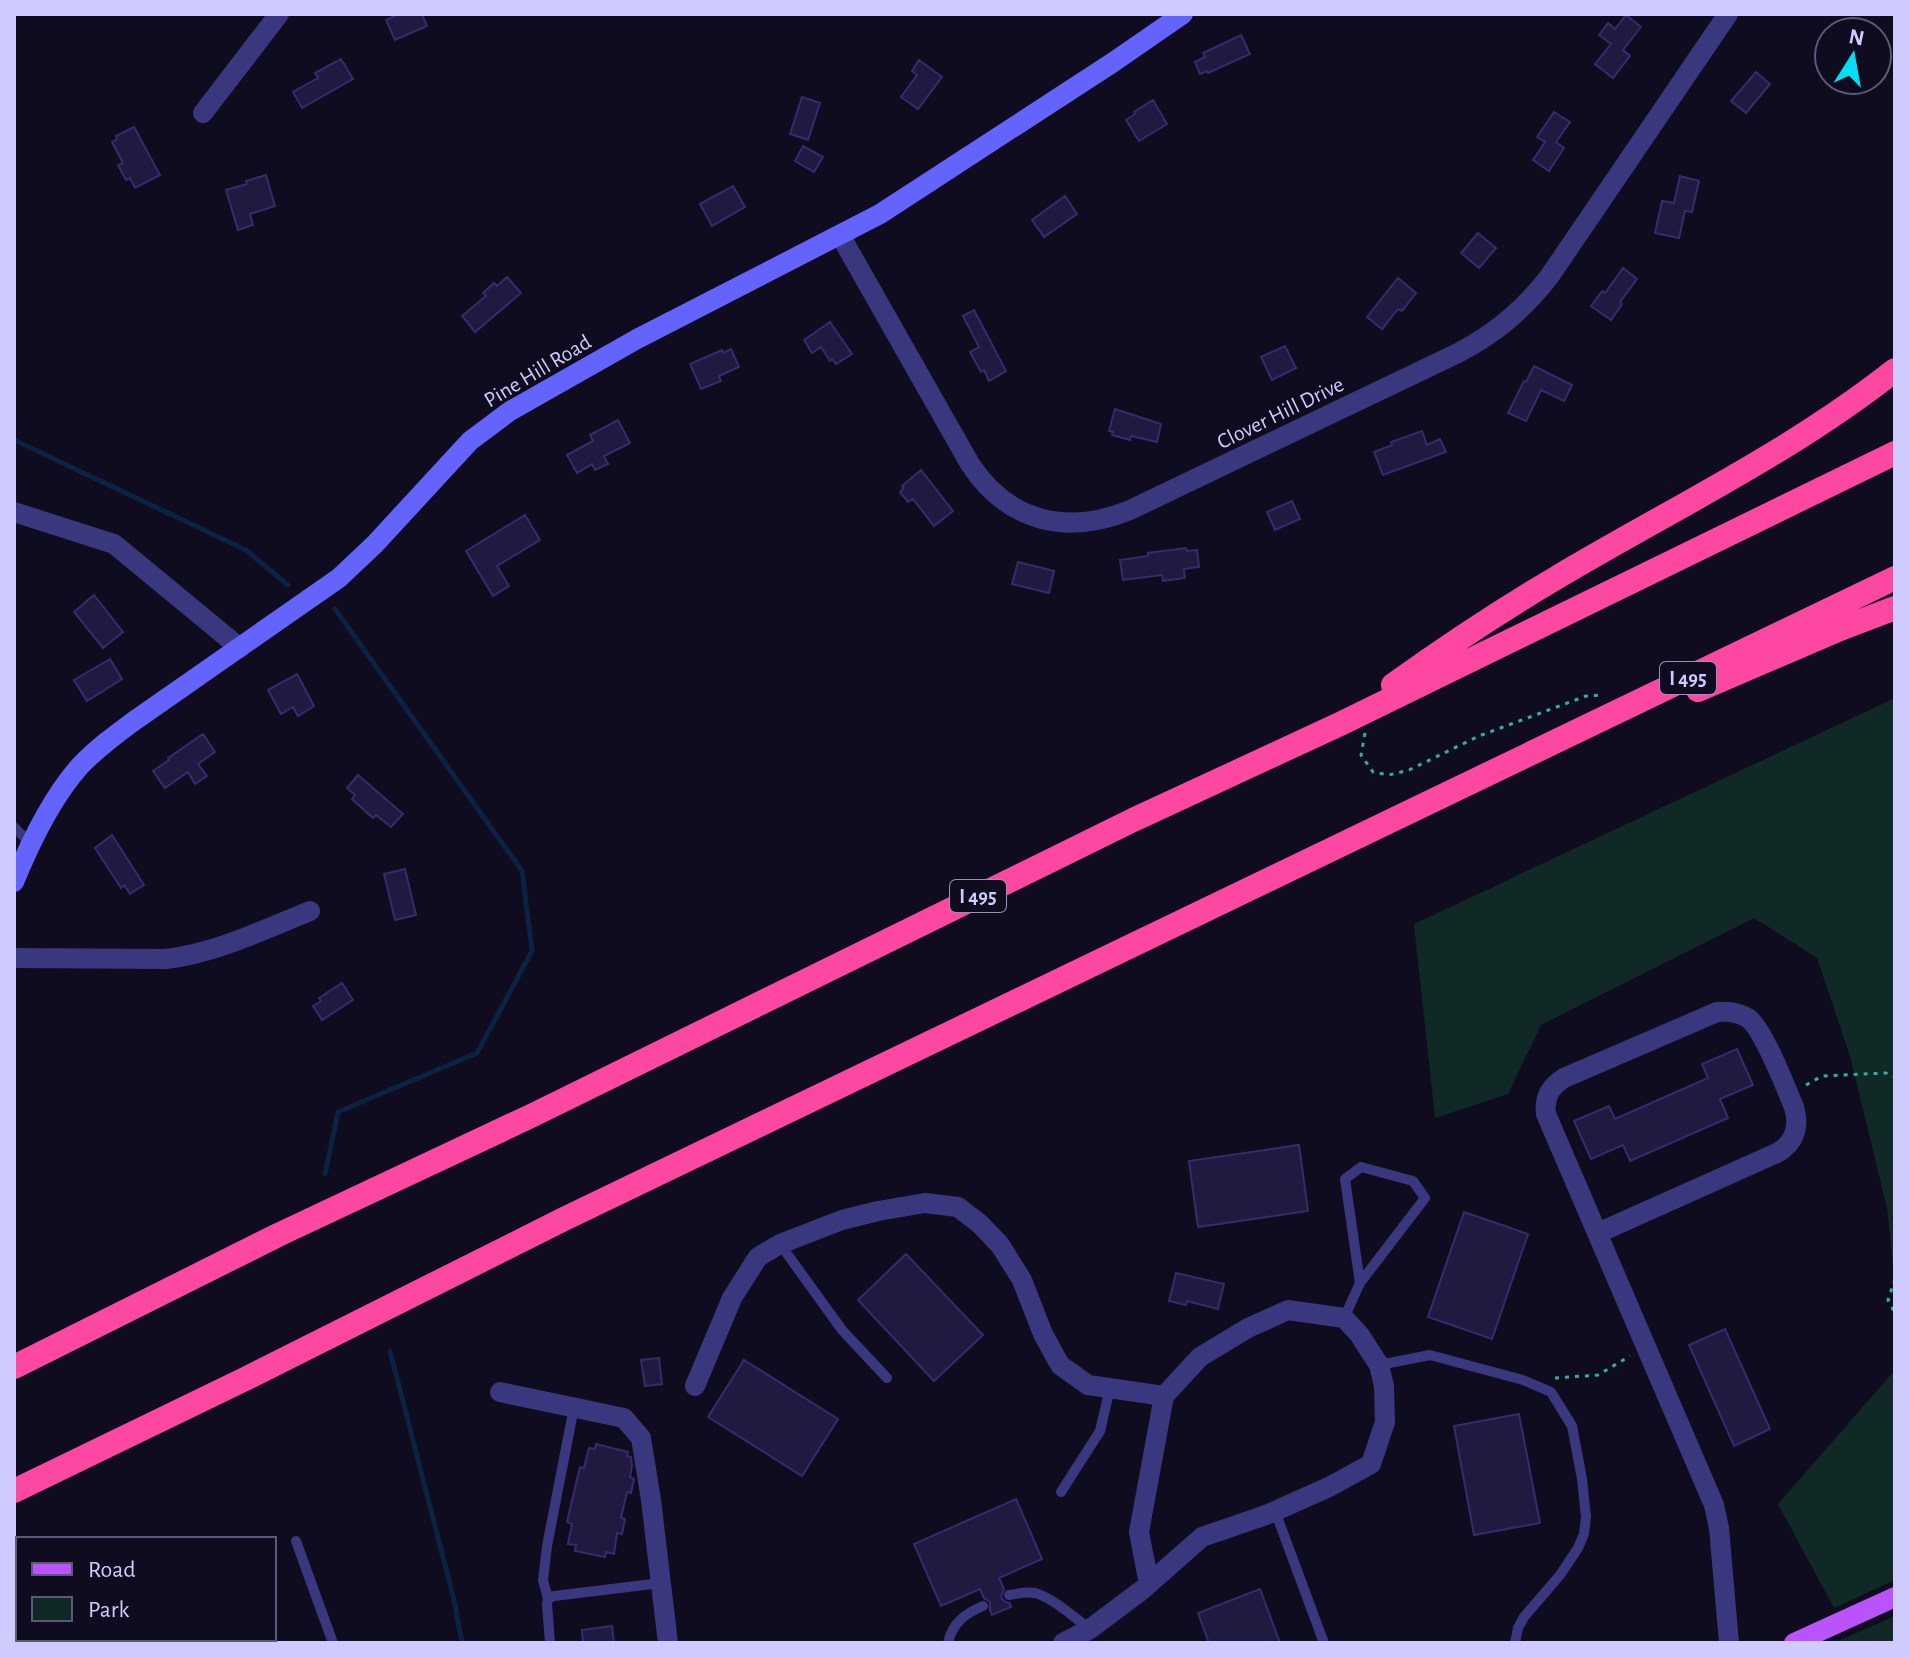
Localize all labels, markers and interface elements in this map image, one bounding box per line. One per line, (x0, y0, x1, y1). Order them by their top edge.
north arrow (1813, 16, 1893, 96)
text: N (1847, 25, 1866, 50)
street label: Pine Hill Road (480, 330, 595, 411)
street label: Clover Hill Drive (1214, 373, 1347, 453)
road number: I 495 (1660, 662, 1716, 694)
road number: I 495 (950, 880, 1006, 912)
legend (16, 1537, 276, 1641)
text: Road (88, 1558, 136, 1582)
text: Park (88, 1598, 129, 1622)

